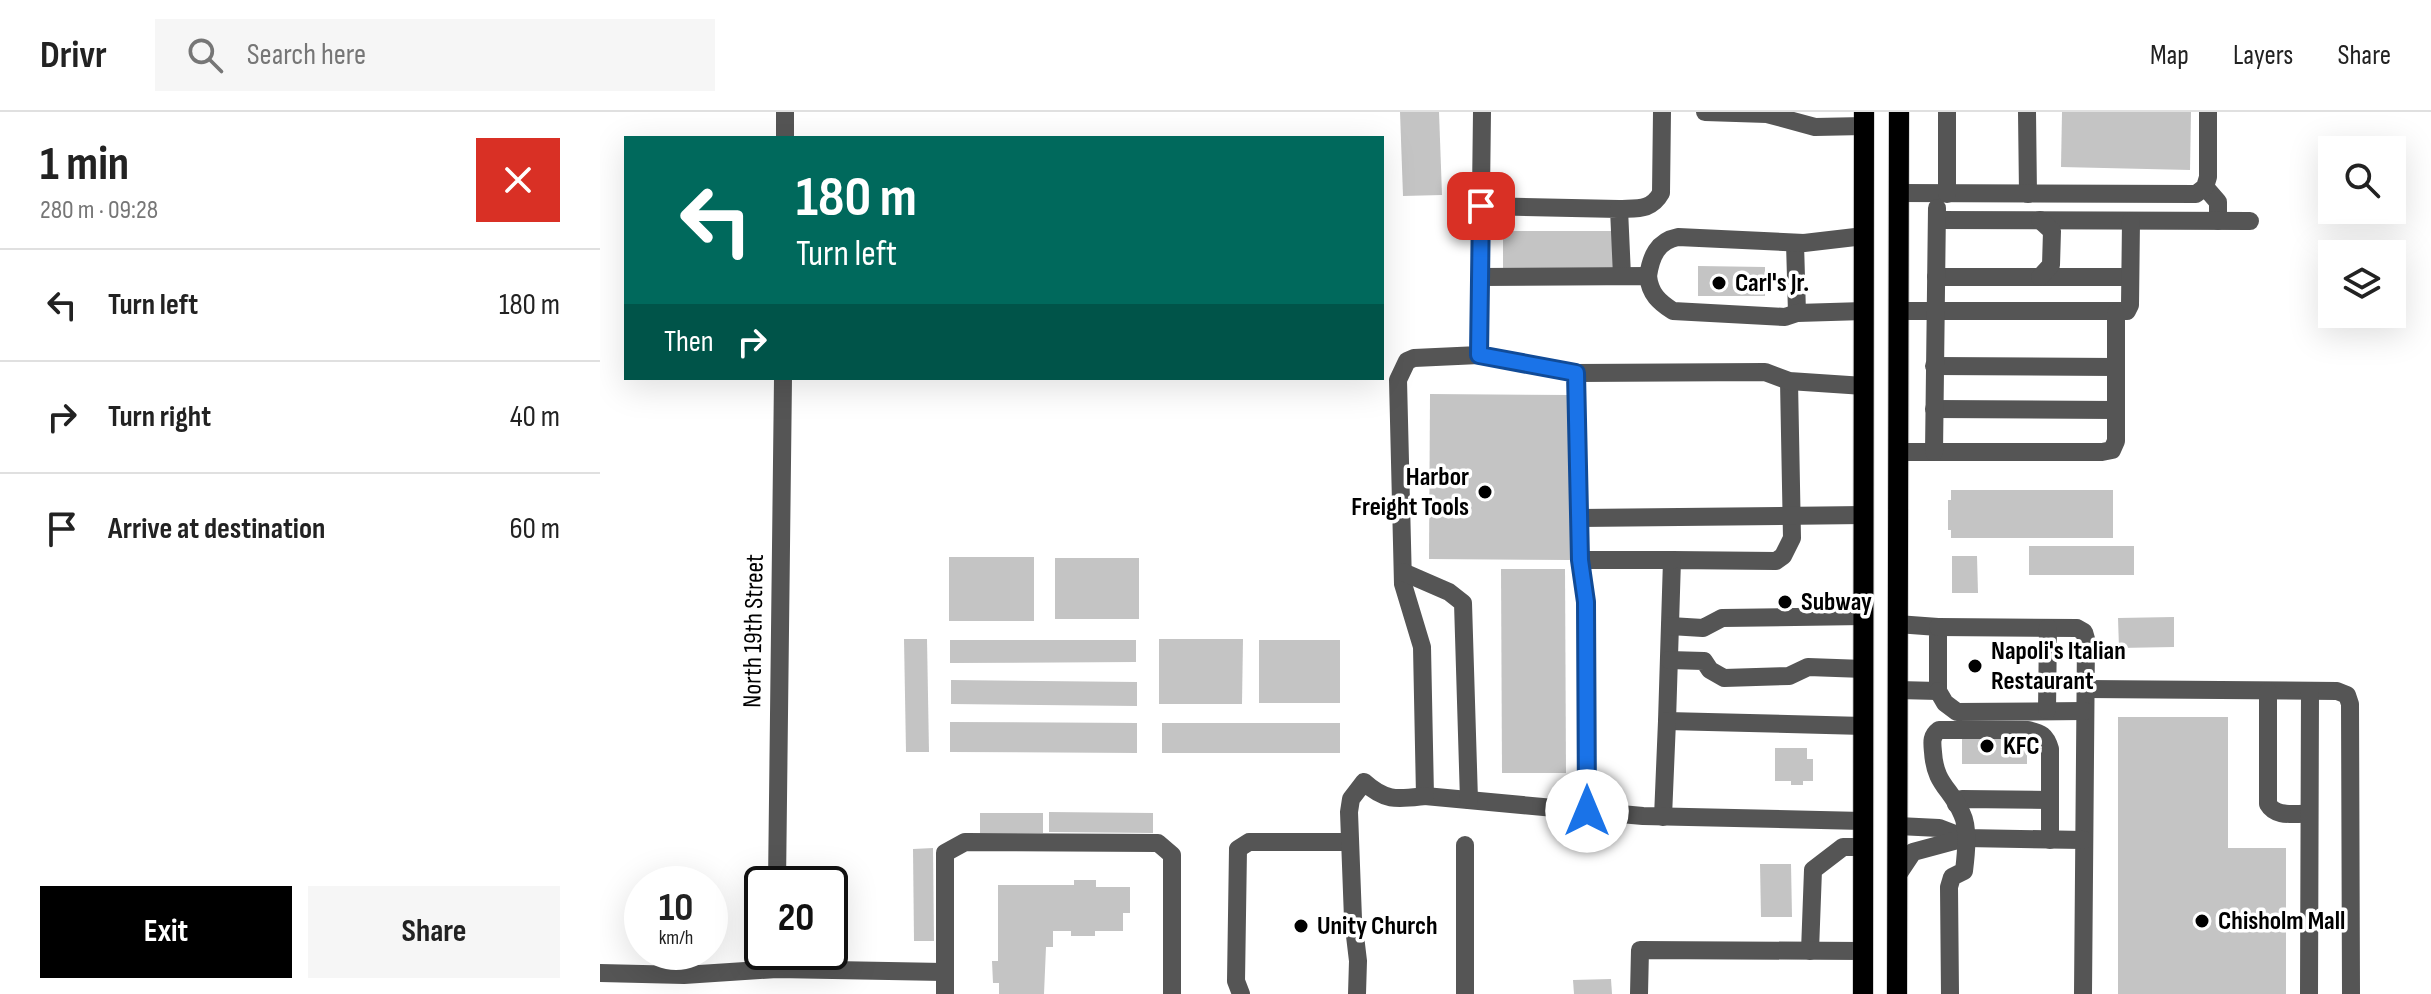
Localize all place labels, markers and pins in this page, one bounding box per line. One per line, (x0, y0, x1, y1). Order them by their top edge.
pin (1447, 172, 1515, 240)
place label: Carl's Jr. (1735, 268, 1809, 299)
marker: Carl's Jr. (1710, 274, 1728, 292)
place label: Harbor Freight Tools (1351, 462, 1469, 523)
marker: Harbor Freight Tools (1476, 483, 1494, 501)
place label: Subway (1801, 587, 1872, 618)
marker: Subway (1776, 593, 1794, 611)
place label: Napoli's Italian Restaurant (1991, 636, 2126, 697)
marker: Napoli's Italian Restaurant (1966, 657, 1984, 675)
place label: KFC (2003, 731, 2040, 762)
marker: KFC (1978, 737, 1996, 755)
place label: Chisholm Mall (2218, 906, 2345, 937)
place label: Unity Church (1317, 911, 1438, 942)
marker: Chisholm Mall (2193, 912, 2211, 930)
marker: Unity Church (1292, 917, 1310, 935)

